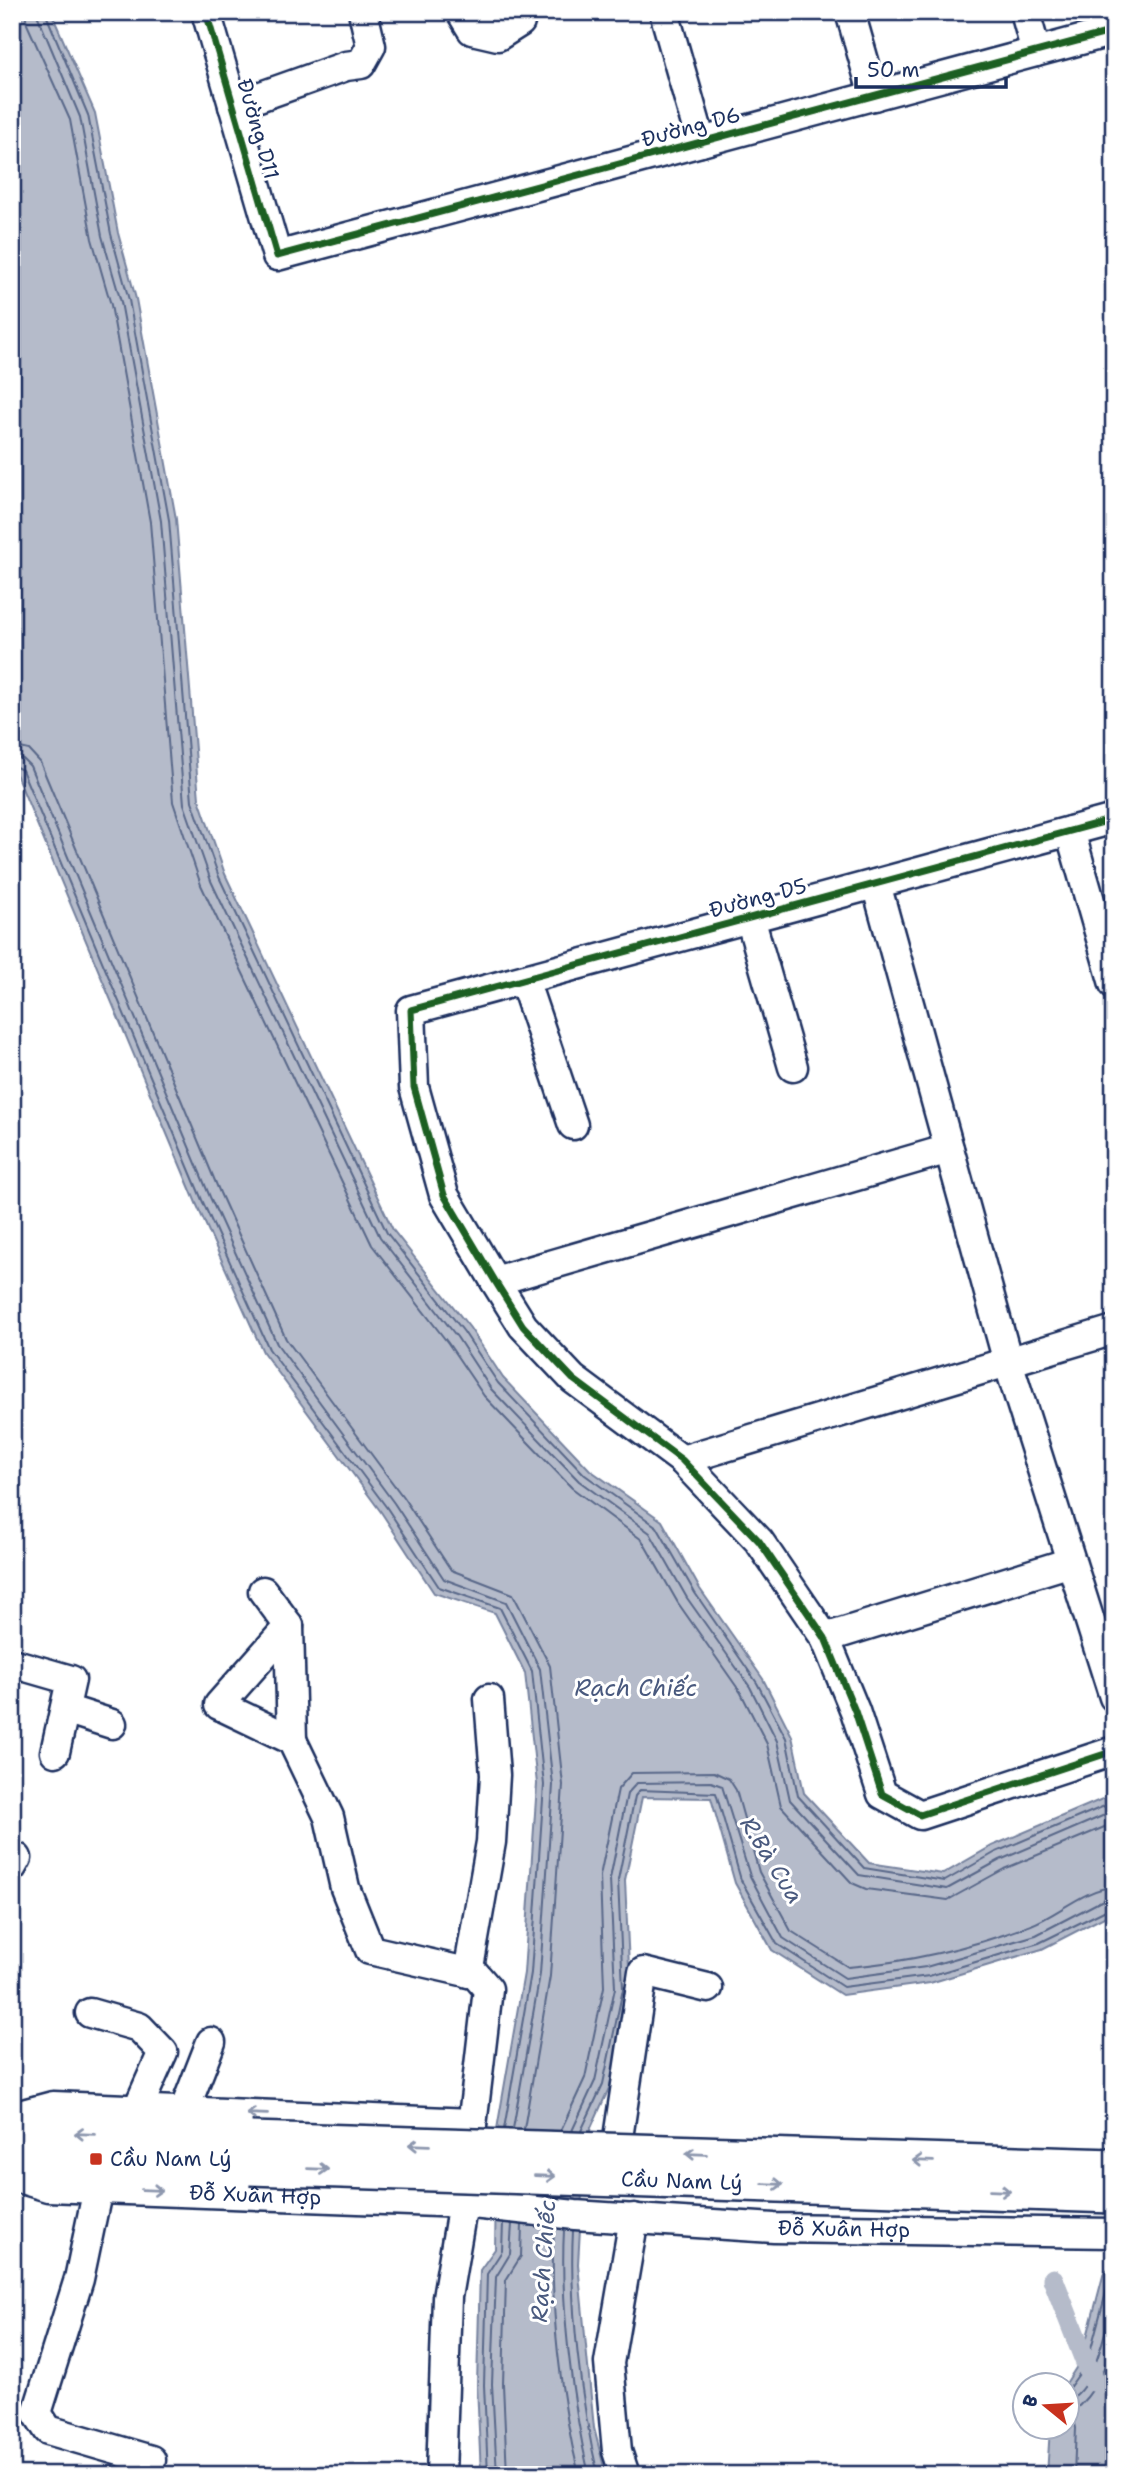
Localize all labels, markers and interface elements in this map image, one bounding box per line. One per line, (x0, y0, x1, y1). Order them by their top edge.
scale bar (856, 46, 1007, 90)
text: 50 m (867, 56, 920, 84)
street label: Đường D11 (230, 75, 286, 183)
street label: Đường D6 (638, 100, 744, 154)
street label: Đường D5 (706, 872, 810, 924)
water label: Rạch Chiếc (575, 1673, 697, 1703)
water label: R.Bà Cua (734, 1811, 810, 1909)
one-way arrow (245, 2108, 268, 2121)
one-way arrow (73, 2128, 96, 2141)
one-way arrow (408, 2139, 431, 2152)
place label: Cầu Nam Lý (110, 2145, 232, 2173)
one-way arrow (684, 2147, 707, 2161)
marker: Cầu Nam Lý (88, 2151, 104, 2167)
one-way arrow (912, 2155, 935, 2168)
one-way arrow (306, 2163, 329, 2176)
street label: Cầu Nam Lý (621, 2165, 743, 2197)
one-way arrow (533, 2170, 556, 2183)
one-way arrow (761, 2177, 784, 2190)
street label: Đỗ Xuân Hợp (189, 2178, 322, 2212)
one-way arrow (141, 2184, 164, 2197)
one-way arrow (988, 2184, 1011, 2198)
water label: Rạch Chiếc (524, 2199, 562, 2323)
street label: Đỗ Xuân Hợp (778, 2214, 910, 2244)
north arrow (1010, 2372, 1080, 2442)
text: B (1017, 2391, 1044, 2410)

